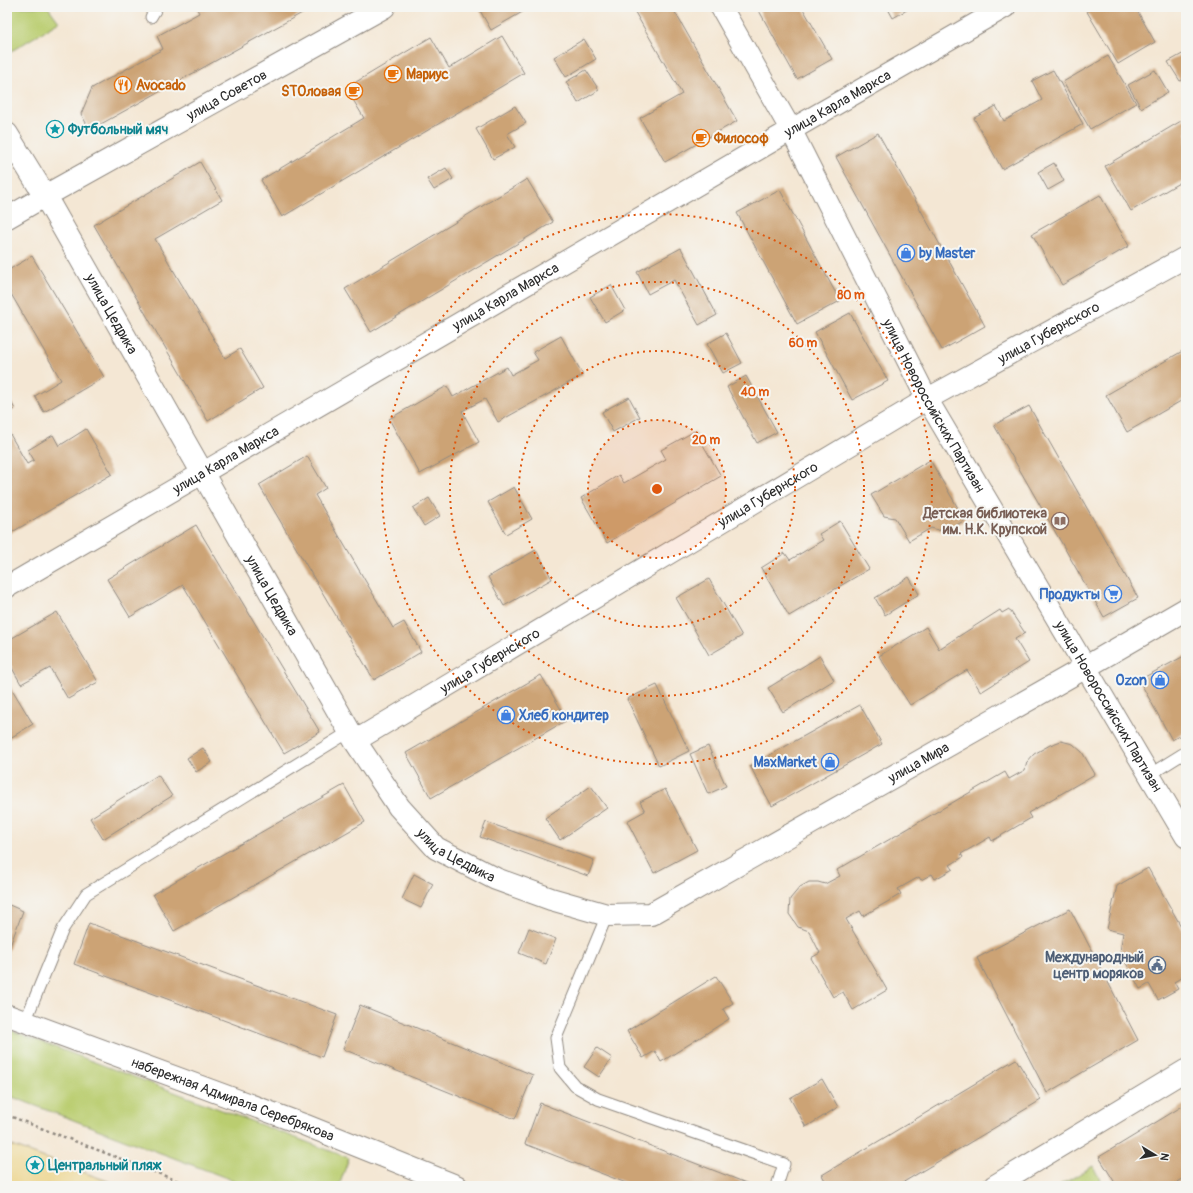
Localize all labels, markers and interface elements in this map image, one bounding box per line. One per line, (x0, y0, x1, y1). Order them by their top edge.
cafe icon: Мариус (383, 64, 403, 84)
street label: улица Советов (183, 66, 270, 125)
place label: Мариус (406, 66, 449, 83)
street label: улица Карла Маркса (780, 66, 894, 142)
restaurant icon: Avocado (113, 75, 133, 95)
place label: Avocado (136, 77, 186, 94)
cafe icon: STOловая (344, 81, 364, 101)
place label: STOловая (281, 83, 341, 100)
place icon: Футбольный мяч (45, 119, 65, 139)
place label: Футбольный мяч (67, 121, 168, 138)
cafe icon: Философ (691, 128, 711, 148)
place label: Философ (713, 130, 769, 147)
shop icon: by Master (896, 243, 916, 263)
place label: by Master (919, 245, 976, 262)
street label: улица Карла Маркса (449, 259, 562, 335)
street label: улица Цедрика (81, 270, 141, 357)
text: 80 m (837, 288, 865, 303)
street label: улица Губернского (994, 298, 1103, 368)
street label: улица Новороссийских Партизан (878, 315, 988, 496)
text: 60 m (789, 336, 818, 351)
text: 40 m (740, 385, 770, 400)
street label: улица Карла Маркса (169, 422, 282, 498)
text: 20 m (692, 433, 720, 448)
street label: улица Губернского (714, 458, 822, 532)
centre of rings (650, 482, 664, 496)
place label: Детская библиотека им. Н.К. Крупской (922, 505, 1047, 538)
library icon: Детская библиотека им. Н.К. Крупской (1050, 511, 1070, 531)
street label: улица Цедрика (242, 551, 301, 639)
supermarket icon: Продукты (1103, 584, 1123, 604)
place label: Продукты (1040, 586, 1100, 603)
street label: улица Новороссийских Партизан (1051, 617, 1165, 795)
street label: улица Губернского (436, 624, 543, 698)
shop icon: Ozon (1150, 670, 1170, 690)
place label: Ozon (1116, 672, 1147, 689)
shop icon: Хлеб кондитер (496, 705, 516, 725)
place label: Хлеб кондитер (519, 707, 609, 724)
street label: улица Мира (884, 739, 952, 787)
shop icon: MaxMarket (820, 752, 840, 772)
place label: MaxMarket (753, 754, 817, 771)
street label: улица Цедрика (412, 824, 498, 886)
place label: Международный центр моряков (1045, 949, 1144, 982)
public building icon: Международный центр моряков (1147, 955, 1167, 975)
street label: набережная Адмирала Серебрякова (129, 1054, 337, 1145)
north arrow (1135, 1135, 1175, 1175)
text: N (1157, 1152, 1171, 1162)
place icon: Центральный пляж (25, 1155, 45, 1175)
place label: Центральный пляж (48, 1157, 163, 1174)

